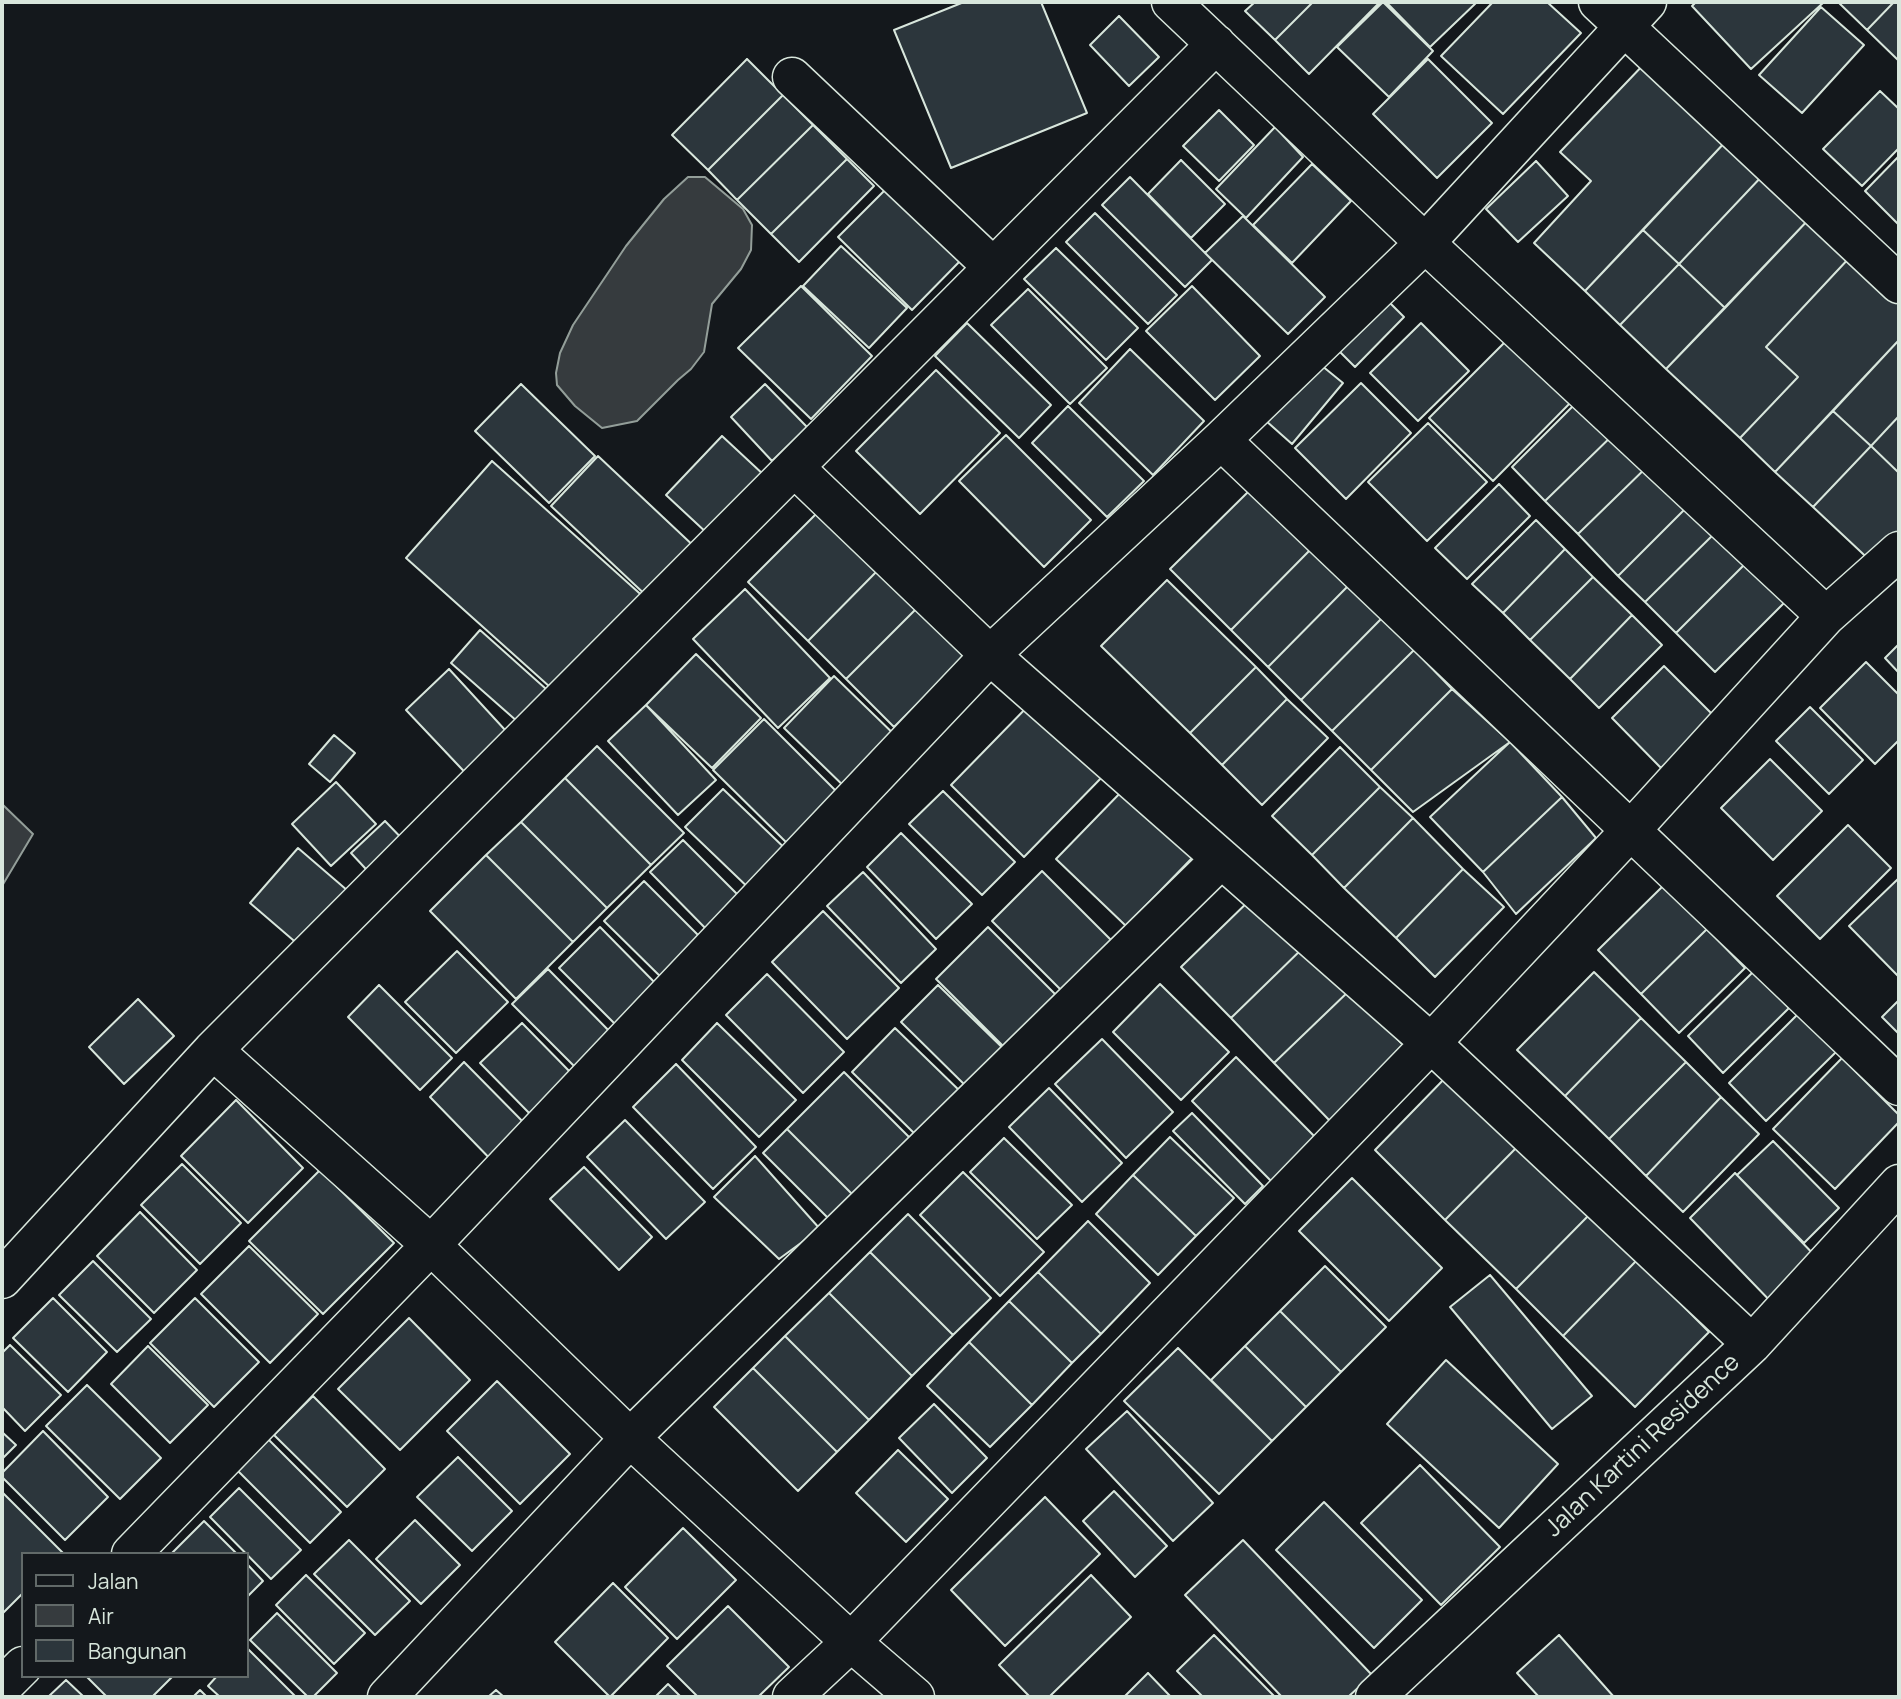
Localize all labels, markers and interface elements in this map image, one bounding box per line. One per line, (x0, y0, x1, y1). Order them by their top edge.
street label: Jalan Kartini Residence (1540, 1349, 1746, 1543)
legend (21, 1552, 248, 1678)
text: Jalan (88, 1567, 138, 1595)
text: Air (88, 1602, 114, 1630)
text: Bangunan (88, 1637, 187, 1665)

